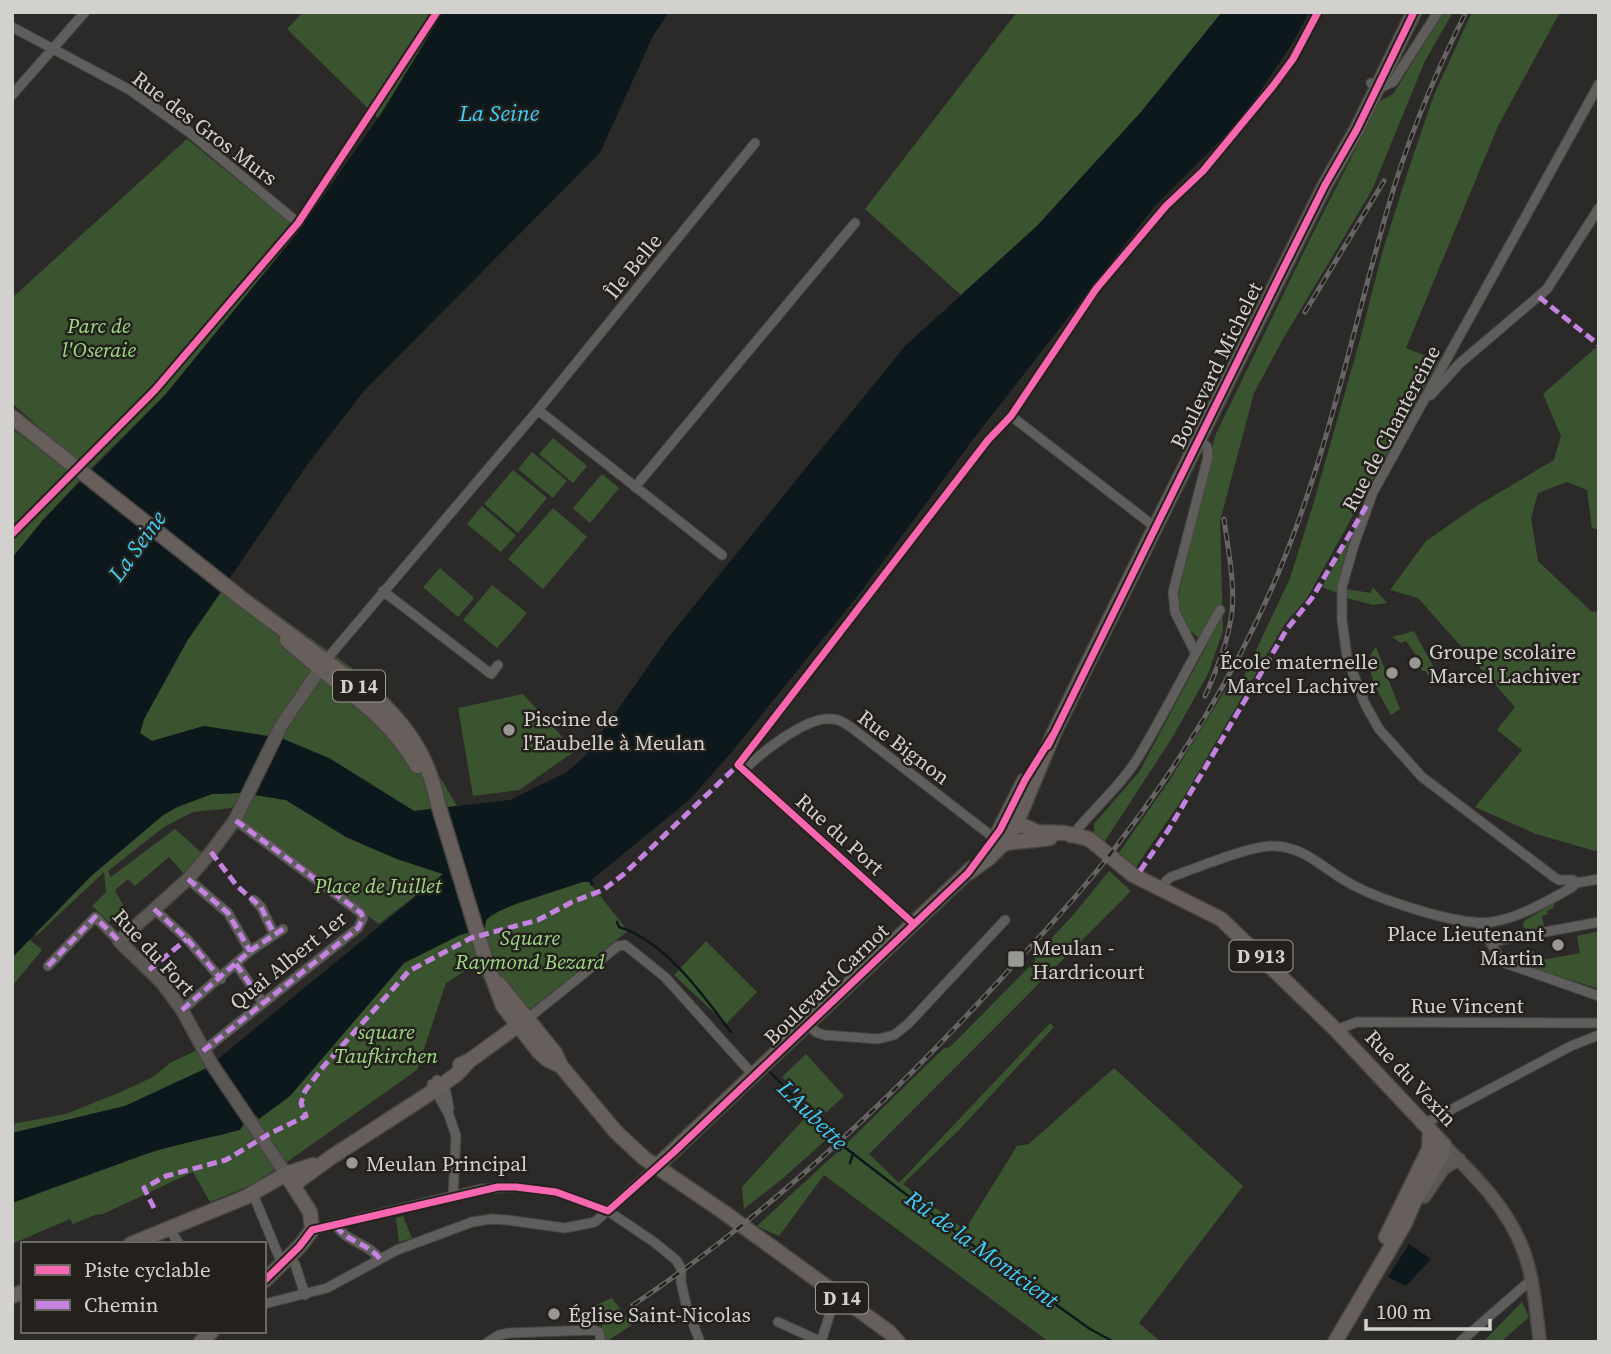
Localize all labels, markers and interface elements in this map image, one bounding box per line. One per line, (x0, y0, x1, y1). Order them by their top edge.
street label: Rue des Gros Murs (126, 64, 284, 192)
water label: La Seine (458, 97, 540, 129)
street label: Île Belle (598, 227, 668, 305)
street label: Boulevard Michelet (1163, 277, 1269, 453)
park label: Parc de l'Oseraie (62, 311, 136, 364)
street label: Rue de Chantereine (1335, 340, 1447, 516)
water label: La Seine (100, 504, 174, 589)
place label: Groupe scolaire Marcel Lachiver (1429, 637, 1580, 690)
place label: École maternelle Marcel Lachiver (1219, 647, 1378, 700)
marker: Groupe scolaire Marcel Lachiver (1407, 655, 1423, 671)
marker: École maternelle Marcel Lachiver (1384, 665, 1400, 681)
road number: D 14 (333, 670, 385, 702)
street label: Rue Bignon (852, 703, 956, 791)
place label: Piscine de l'Eaubelle à Meulan (523, 704, 706, 757)
marker: Piscine de l'Eaubelle à Meulan (501, 722, 517, 738)
street label: Rue du Port (790, 787, 891, 882)
park label: Place de Juillet (313, 871, 443, 900)
street label: Rue du Fort (106, 902, 202, 1002)
street label: Quai Albert 1er (223, 904, 353, 1016)
street label: Boulevard Carnot (757, 917, 895, 1051)
place label: Place Lieutenant Martin (1387, 919, 1544, 972)
park label: Square Raymond Bezard (454, 923, 605, 976)
place label: Meulan - Hardricourt (1032, 933, 1145, 986)
marker: Place Lieutenant Martin (1550, 937, 1566, 953)
road number: D 913 (1230, 940, 1292, 972)
marker: Meulan - Hardricourt (1006, 949, 1026, 969)
street label: Rue Vincent (1410, 991, 1524, 1020)
park label: square Taufkirchen (334, 1017, 438, 1070)
street label: Rue du Vexin (1359, 1023, 1464, 1133)
water label: L'Aubette (770, 1072, 856, 1158)
place label: Meulan Principal (366, 1149, 527, 1178)
marker: Meulan Principal (344, 1155, 360, 1171)
water label: Rû de la Montcient (898, 1182, 1066, 1316)
legend (21, 1242, 266, 1333)
text: Piste cyclable (84, 1255, 211, 1284)
road number: D 14 (816, 1282, 868, 1314)
scale bar (1366, 1288, 1490, 1332)
text: Chemin (84, 1290, 159, 1319)
text: 100 m (1376, 1297, 1431, 1326)
place label: Église Saint-Nicolas (568, 1300, 751, 1329)
marker: Église Saint-Nicolas (546, 1306, 562, 1322)

